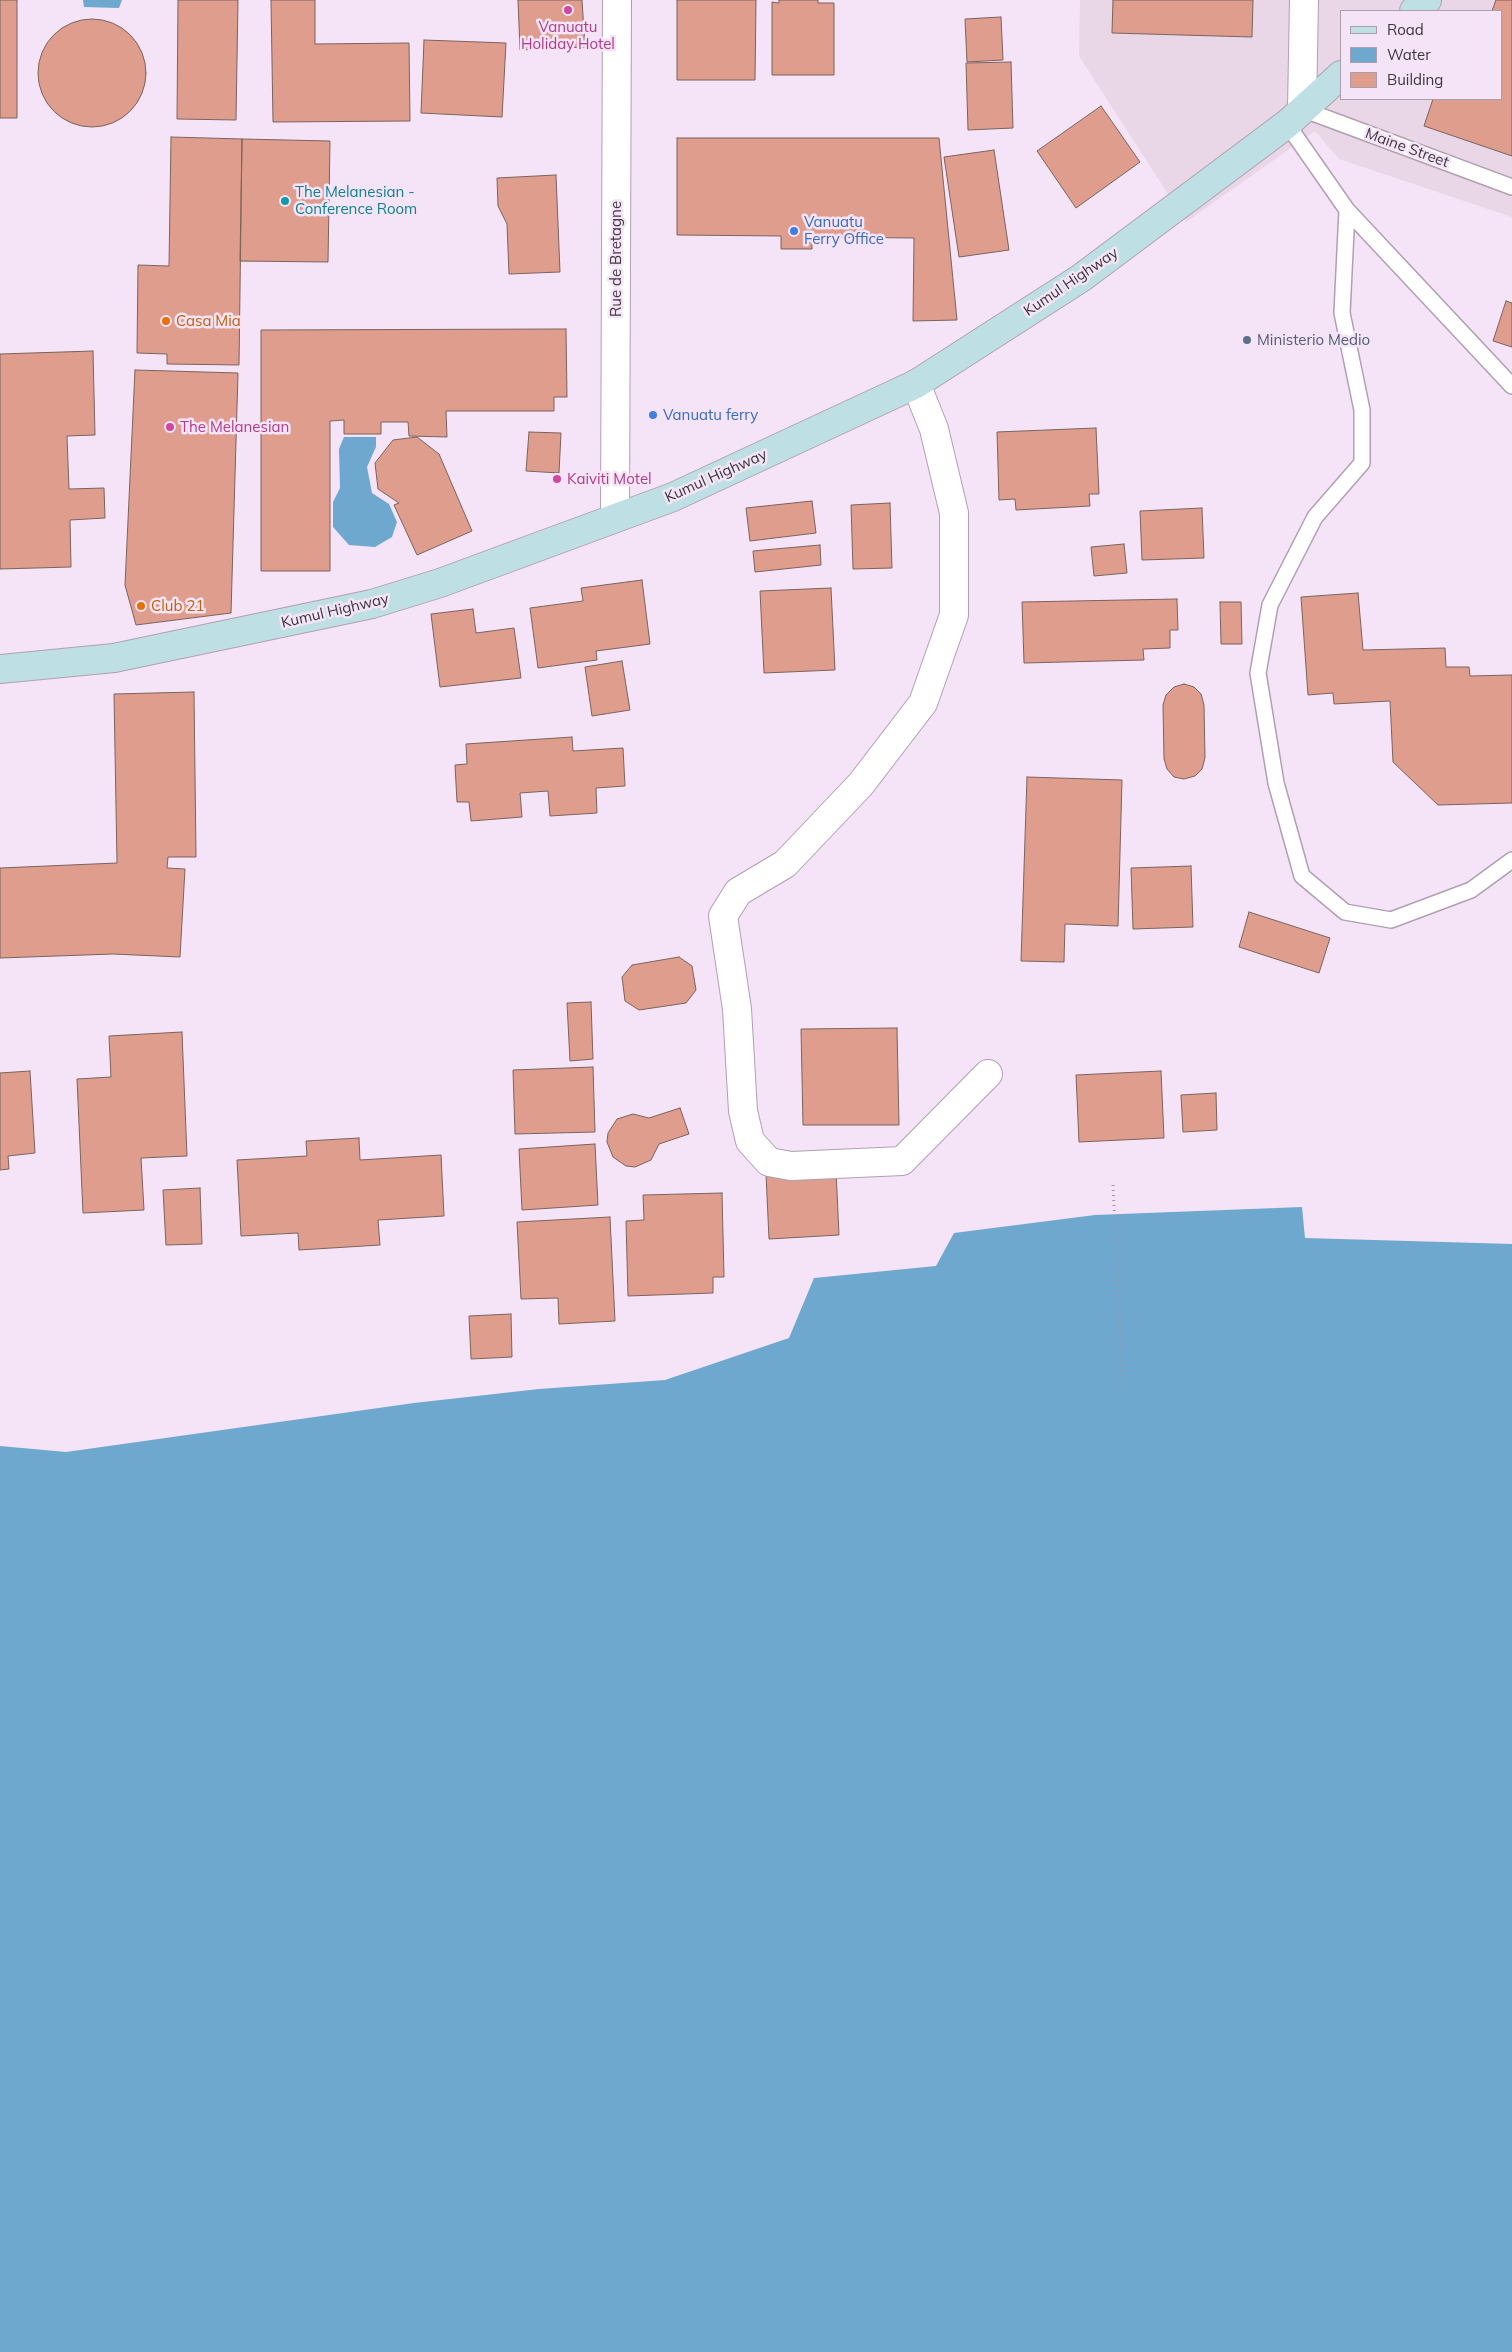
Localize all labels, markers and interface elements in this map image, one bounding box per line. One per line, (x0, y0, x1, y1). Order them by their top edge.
marker: Vanuatu Holiday Hotel (562, 4, 574, 16)
legend (1340, 10, 1502, 100)
place label: Vanuatu Holiday Hotel (521, 18, 615, 53)
text: Road (1387, 20, 1424, 39)
text: Water (1387, 45, 1431, 64)
text: Building (1387, 70, 1443, 89)
street label: Maine Street (1363, 125, 1451, 171)
place label: The Melanesian - Conference Room (295, 183, 417, 218)
marker: The Melanesian - Conference Room (279, 195, 291, 207)
street label: Rue de Bretagne (607, 201, 625, 317)
place label: Vanuatu Ferry Office (804, 213, 884, 248)
marker: Vanuatu Ferry Office (788, 225, 800, 237)
street label: Kumul Highway (1020, 244, 1122, 320)
place label: Casa Mia (176, 312, 241, 330)
marker: Casa Mia (160, 315, 172, 327)
place label: Ministerio Medio (1257, 331, 1370, 349)
marker: Ministerio Medio (1241, 334, 1253, 346)
place label: Vanuatu ferry (663, 406, 758, 424)
marker: Vanuatu ferry (647, 409, 659, 421)
place label: The Melanesian (180, 418, 289, 436)
marker: The Melanesian (164, 421, 176, 433)
street label: Kumul Highway (662, 445, 770, 507)
place label: Kaiviti Motel (567, 470, 652, 488)
marker: Kaiviti Motel (551, 473, 563, 485)
street label: Kumul Highway (279, 590, 391, 632)
place label: Club 21 (151, 597, 204, 615)
marker: Club 21 (135, 600, 147, 612)

